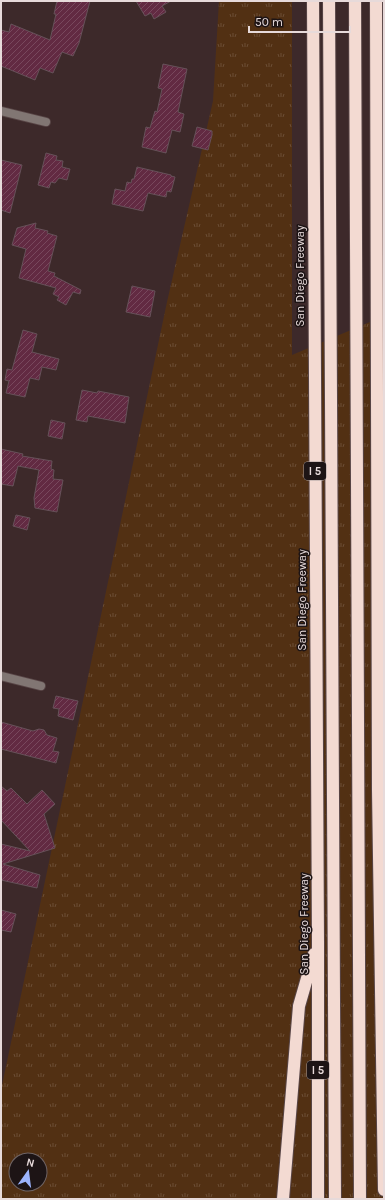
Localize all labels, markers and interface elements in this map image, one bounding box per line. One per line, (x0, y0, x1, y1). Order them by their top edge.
scale bar (249, 8, 350, 34)
text: 50 m (255, 15, 283, 29)
street label: San Diego Freeway (293, 225, 307, 327)
road number: I 5 (304, 462, 326, 480)
street label: San Diego Freeway (295, 549, 309, 651)
street label: San Diego Freeway (297, 873, 311, 975)
road number: I 5 (307, 1061, 329, 1079)
north arrow (8, 1152, 48, 1192)
text: N (25, 1156, 36, 1170)

